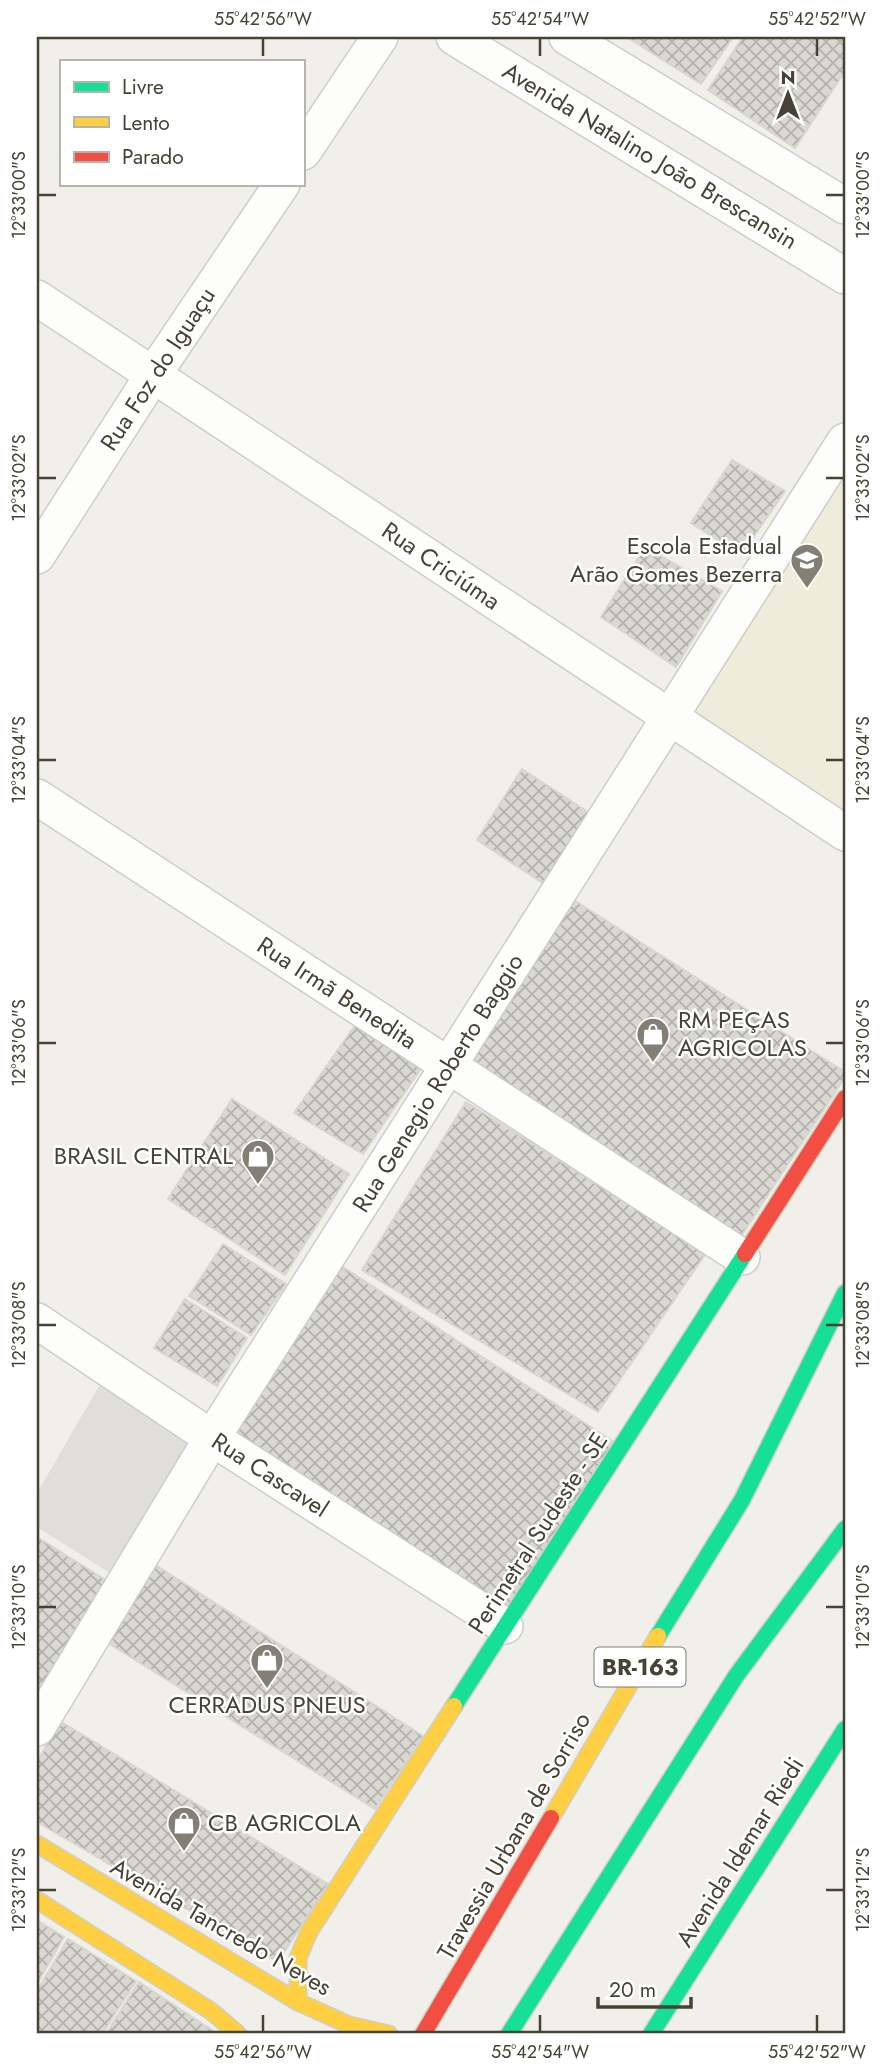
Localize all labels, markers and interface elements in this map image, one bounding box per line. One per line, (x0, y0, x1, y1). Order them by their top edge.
text: 55°42'56"W (214, 6, 312, 32)
text: 55°42'54"W (491, 6, 589, 32)
text: 55°42'52"W (768, 6, 866, 32)
street label: Avenida Natalino João Brescansin (497, 56, 803, 256)
legend (60, 60, 304, 186)
north arrow (752, 60, 822, 130)
text: Livre (122, 72, 164, 102)
text: Lento (122, 108, 170, 138)
text: Parado (122, 142, 184, 172)
text: 12°33'00"S (6, 151, 32, 239)
text: 12°33'00"S (850, 151, 876, 239)
street label: Rua Foz do Iguaçu (91, 280, 224, 457)
text: 12°33'02"S (6, 434, 32, 522)
text: 12°33'02"S (850, 434, 876, 522)
street label: Rua Criciúma (375, 513, 508, 618)
place label: Escola Estadual Arão Gomes Bezerra (570, 528, 782, 591)
school or university icon: Escola Estadual Arão Gomes Bezerra (788, 541, 826, 590)
text: 12°33'04"S (6, 716, 32, 804)
text: 12°33'04"S (850, 716, 876, 804)
street label: Rua Irmã Benedita (250, 928, 424, 1057)
street label: Rua Genegio Roberto Baggio (343, 946, 532, 1219)
text: 12°33'06"S (6, 999, 32, 1087)
text: 12°33'06"S (850, 999, 876, 1087)
place label: RM PEÇAS AGRICOLAS (678, 1002, 807, 1065)
shop icon: RM PEÇAS AGRICOLAS (634, 1015, 672, 1064)
shop icon: BRASIL CENTRAL (239, 1137, 277, 1186)
place label: BRASIL CENTRAL (54, 1138, 233, 1173)
text: 12°33'08"S (6, 1281, 32, 1369)
text: 12°33'08"S (850, 1281, 876, 1369)
street label: Rua Cascavel (205, 1424, 336, 1526)
street label: Perimetral Sudeste - SE (459, 1425, 616, 1640)
text: 12°33'10"S (6, 1564, 32, 1650)
text: 12°33'10"S (850, 1564, 876, 1650)
shop icon: CERRADUS PNEUS (248, 1641, 286, 1690)
road number: BR-163 (594, 1648, 686, 1686)
place label: CERRADUS PNEUS (168, 1687, 366, 1722)
street label: Travessia Urbana de Sorriso (428, 1705, 599, 1966)
street label: Avenida Idemar Riedi (667, 1750, 812, 1953)
shop icon: CB AGRICOLA (165, 1804, 203, 1853)
place label: CB AGRICOLA (208, 1805, 361, 1840)
text: 12°33'12"S (6, 1848, 32, 1932)
text: 12°33'12"S (850, 1848, 876, 1932)
street label: Avenida Tancredo Neves (104, 1849, 338, 2004)
scale bar (598, 1966, 691, 2010)
text: 20 m (609, 1975, 656, 2005)
text: 55°42'56"W (214, 2039, 312, 2065)
text: 55°42'54"W (491, 2039, 589, 2065)
text: 55°42'52"W (768, 2039, 866, 2065)

